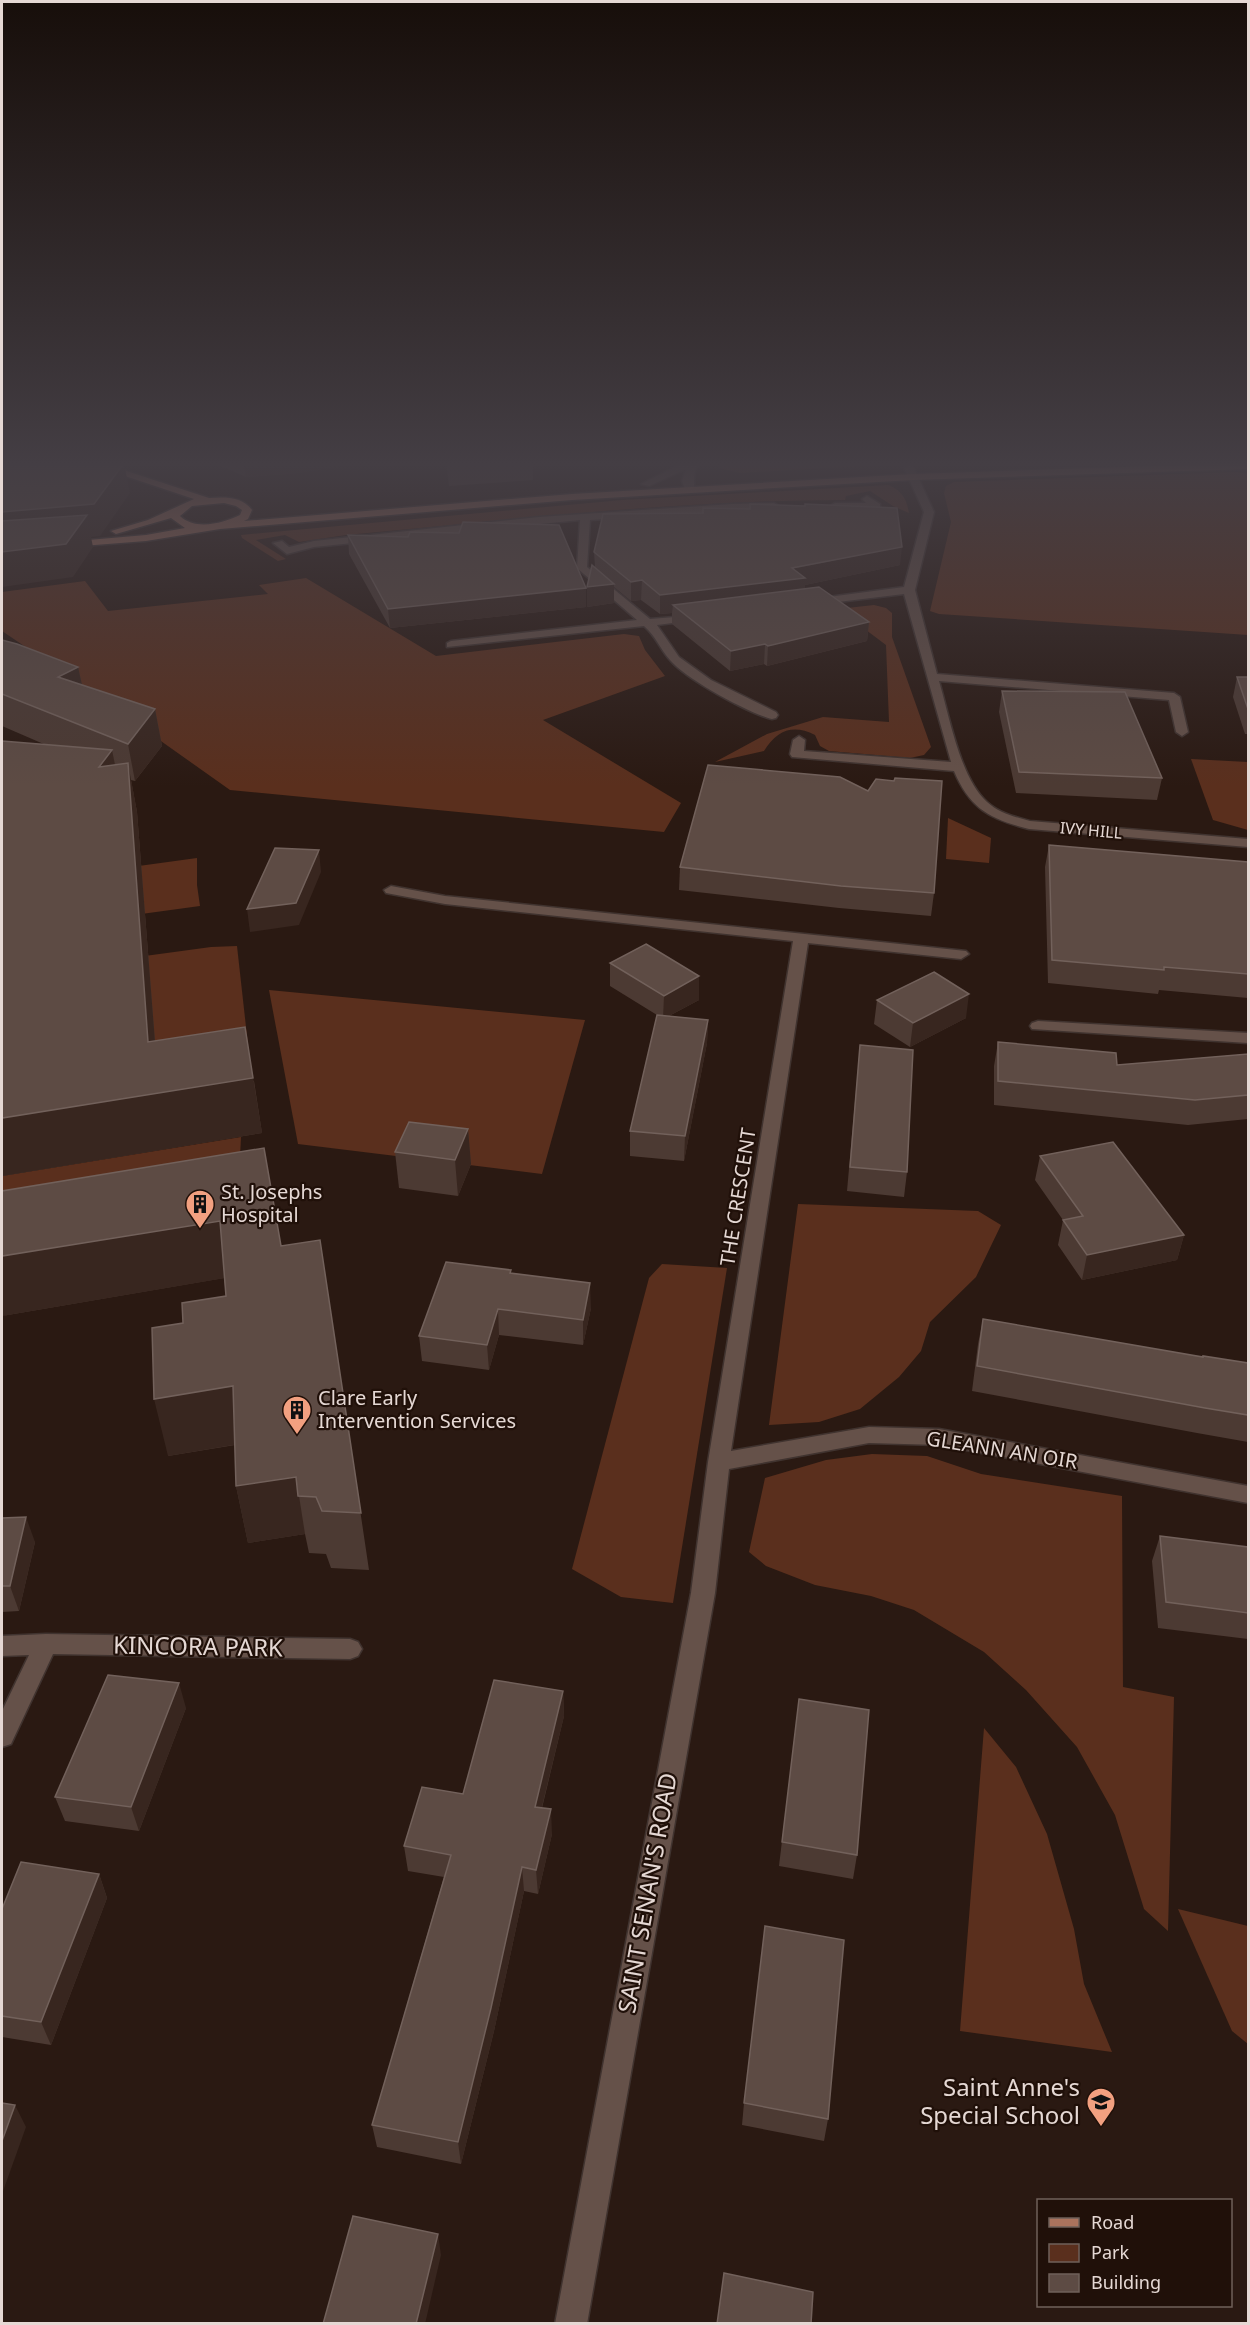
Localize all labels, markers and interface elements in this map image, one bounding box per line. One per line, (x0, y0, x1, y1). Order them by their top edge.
street label: IVY HILL (1059, 816, 1123, 844)
street label: THE CRESCENT (713, 1126, 762, 1268)
place label: St. Josephs Hospital (221, 1178, 322, 1228)
building icon: St. Josephs Hospital (184, 1188, 216, 1230)
place label: Clare Early Intervention Services (318, 1384, 516, 1434)
building icon: Clare Early Intervention Services (281, 1394, 313, 1436)
street label: GLEANN AN OIR (925, 1424, 1080, 1475)
street label: KINCORA PARK (113, 1628, 283, 1663)
street label: SAINT SENAN'S ROAD (609, 1770, 684, 2016)
place label: Saint Anne's Special School (920, 2070, 1080, 2131)
school or university icon: Saint Anne's Special School (1085, 2086, 1117, 2128)
legend (1037, 2199, 1232, 2307)
text: Road (1091, 2210, 1134, 2234)
text: Park (1091, 2240, 1129, 2264)
text: Building (1091, 2270, 1161, 2294)

